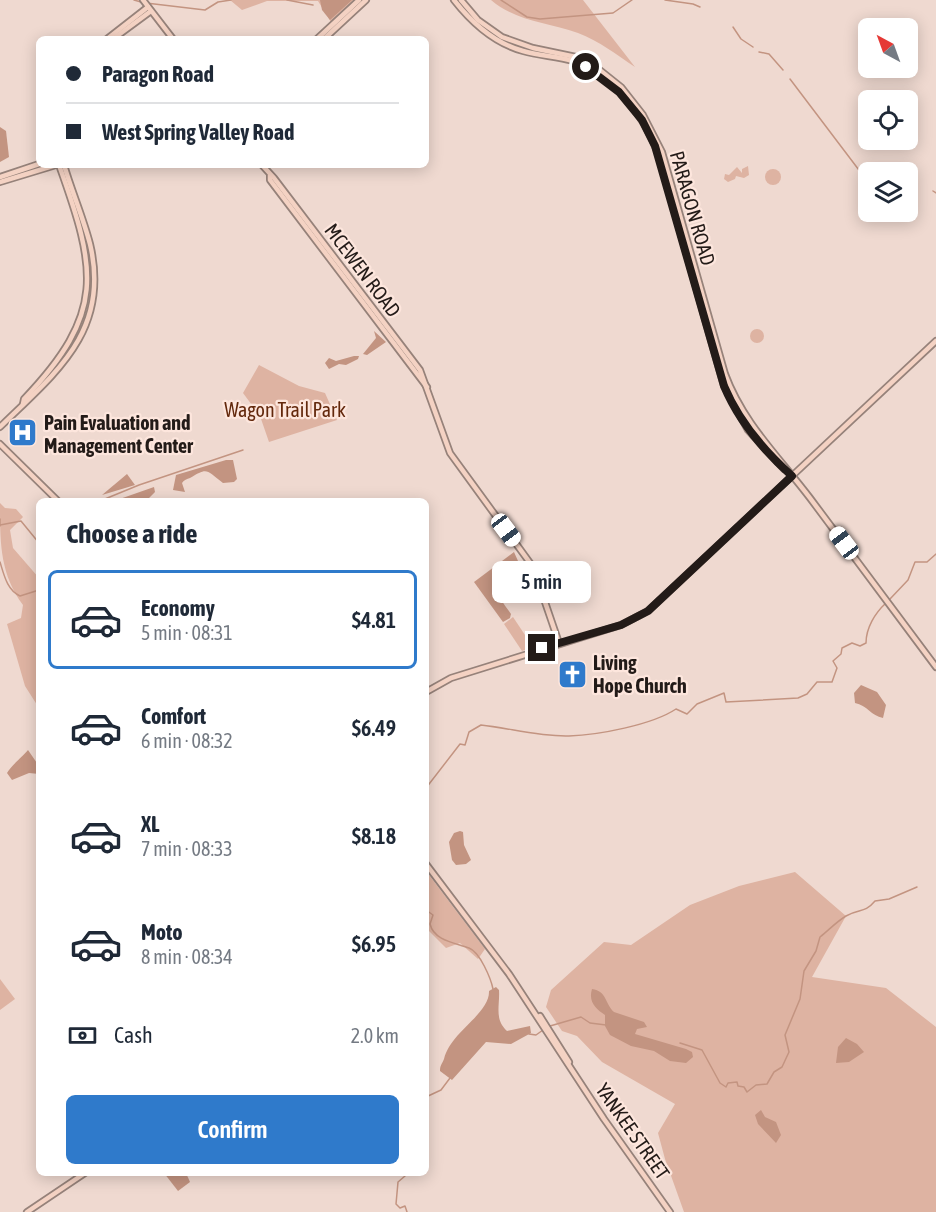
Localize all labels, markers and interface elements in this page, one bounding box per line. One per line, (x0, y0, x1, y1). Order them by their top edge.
north arrow (858, 18, 918, 78)
map controls (858, 18, 918, 222)
route start (572, 53, 599, 80)
text: Paragon Road (102, 61, 214, 87)
button: locate (858, 90, 918, 150)
text: West Spring Valley Road (102, 119, 294, 145)
street label: PARAGON ROAD (666, 148, 720, 268)
button: layers (858, 162, 918, 222)
street label: MCEWEN ROAD (320, 219, 406, 321)
park label: Wagon Trail Park (224, 398, 346, 421)
place label: Pain Evaluation and Management Center (44, 411, 194, 457)
hospital icon: Pain Evaluation and Management Center (7, 417, 39, 449)
car (488, 510, 524, 550)
text: Choose a ride (66, 518, 198, 549)
car (826, 523, 862, 563)
callout: 5 min (492, 561, 592, 603)
text: 5 min (521, 570, 562, 593)
icon: car (69, 593, 123, 647)
text: Economy (141, 595, 215, 621)
text: $4.81 (352, 607, 396, 633)
text: 5 min · 08:31 (141, 621, 233, 644)
route end (528, 634, 555, 661)
place label: Living Hope Church (593, 651, 687, 697)
church icon: Living Hope Church (556, 658, 588, 690)
icon: car (69, 701, 123, 755)
text: Comfort (141, 703, 206, 729)
text: $6.49 (352, 715, 396, 741)
text: 6 min · 08:32 (141, 729, 233, 752)
icon: car (69, 809, 123, 863)
text: XL (141, 811, 159, 837)
text: $8.18 (352, 823, 396, 849)
text: 7 min · 08:33 (141, 837, 233, 860)
icon: car (69, 917, 123, 971)
text: Moto (141, 919, 183, 945)
text: $6.95 (352, 931, 396, 957)
text: 8 min · 08:34 (141, 945, 233, 968)
icon: cash (66, 1019, 99, 1052)
text: Cash (114, 1022, 153, 1048)
text: 2.0 km (351, 1024, 399, 1047)
street label: YANKEE STREET (591, 1078, 675, 1184)
button: Confirm (66, 1095, 399, 1164)

